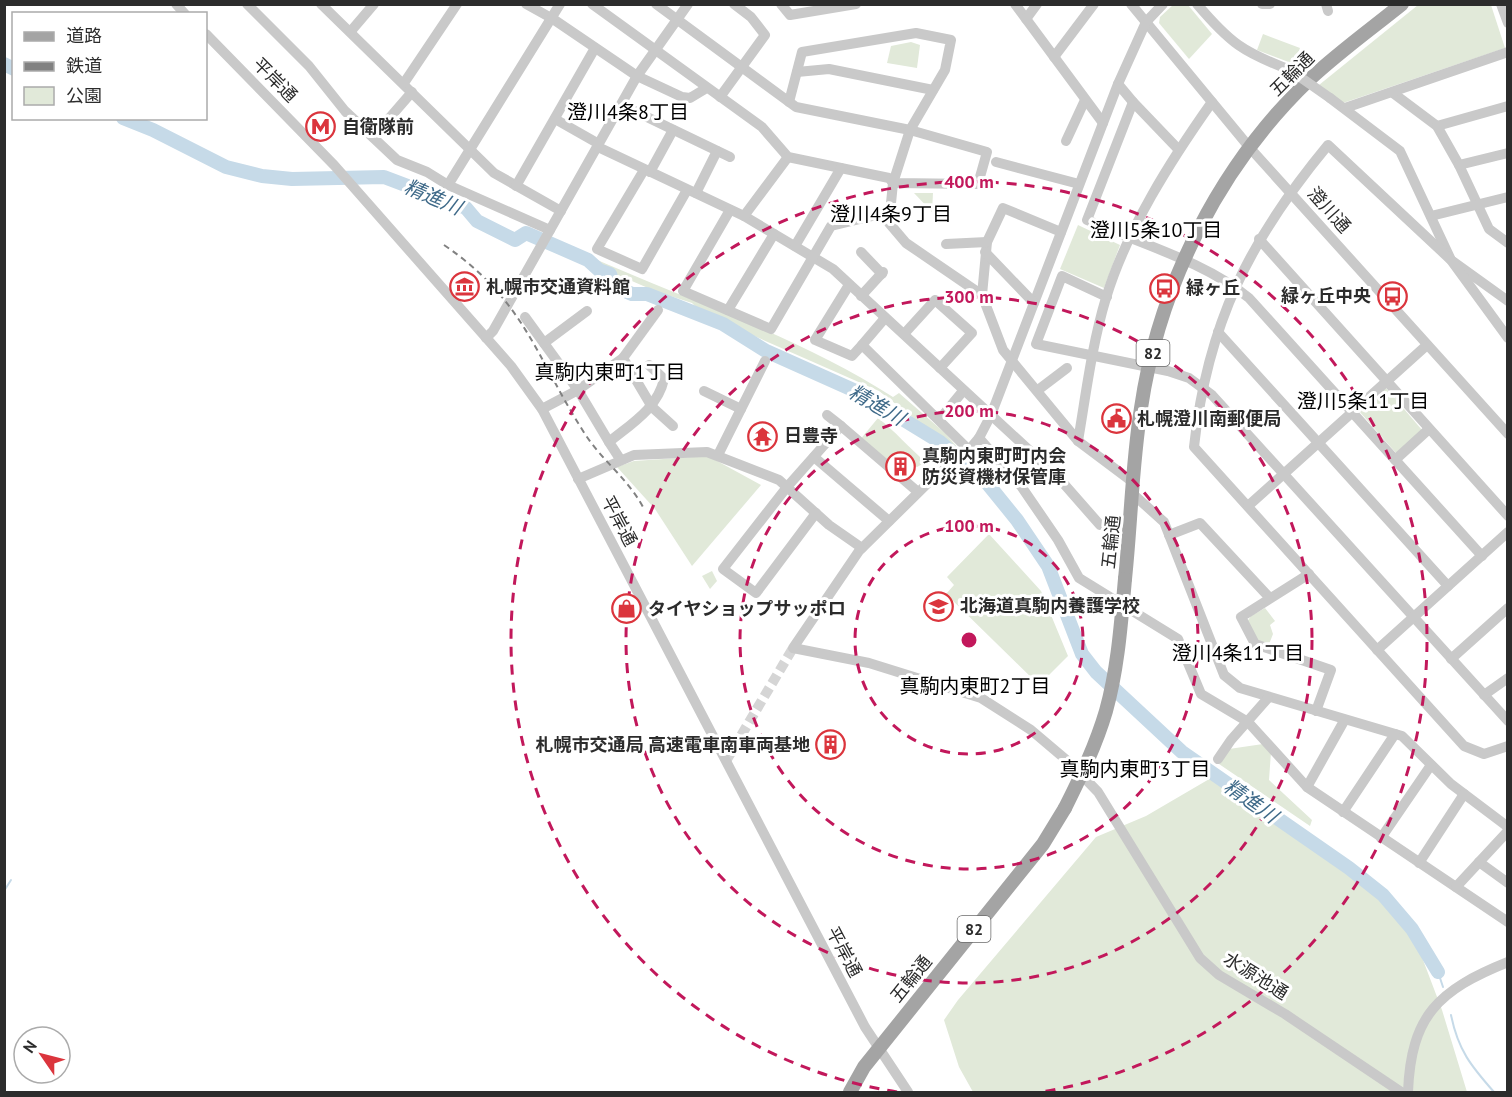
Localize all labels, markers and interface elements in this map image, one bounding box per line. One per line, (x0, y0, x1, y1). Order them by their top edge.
legend (12, 12, 207, 120)
text: 道路 (66, 24, 102, 47)
street label: 五輪通 (1264, 46, 1319, 101)
street label: 平岸通 (248, 52, 303, 107)
text: 鉄道 (66, 54, 102, 77)
text: 公園 (66, 84, 102, 107)
district label: 澄川4条8丁目 (567, 99, 689, 125)
metro station icon: 自衛隊前 (305, 111, 337, 143)
place label: 自衛隊前 (342, 115, 414, 138)
text: 400 m (944, 170, 994, 193)
water label: 精進川 (400, 173, 468, 221)
street label: 澄川通 (1303, 182, 1356, 237)
district label: 澄川4条9丁目 (830, 201, 952, 227)
district label: 澄川5条10丁目 (1090, 217, 1222, 243)
museum icon: 札幌市交通資料館 (449, 271, 481, 303)
bus stop icon: 緑ヶ丘 (1149, 272, 1181, 304)
place label: 札幌市交通資料館 (486, 275, 630, 298)
place label: 緑ヶ丘 (1186, 276, 1240, 299)
bus stop icon: 緑ヶ丘中央 (1376, 280, 1408, 312)
place label: 緑ヶ丘中央 (1281, 284, 1371, 307)
text: 300 m (944, 285, 994, 308)
road number: 82 (1136, 340, 1170, 366)
district label: 真駒内東町1丁目 (535, 359, 685, 385)
water label: 精進川 (845, 379, 911, 432)
district label: 澄川5条11丁目 (1297, 388, 1429, 414)
text: 200 m (944, 399, 994, 422)
public building icon: 札幌澄川南郵便局 (1100, 403, 1132, 435)
place label: 札幌澄川南郵便局 (1137, 407, 1281, 430)
temple icon: 日豊寺 (747, 420, 779, 452)
place label: 日豊寺 (784, 424, 838, 447)
place label: 真駒内東町町内会 防災資機材保管庫 (922, 444, 1066, 488)
building icon: 真駒内東町町内会 防災資機材保管庫 (885, 450, 917, 482)
street label: 平岸通 (597, 492, 642, 550)
text: 100 m (944, 514, 994, 537)
street label: 五輪通 (1096, 514, 1125, 570)
school or university icon: 北海道真駒内養護学校 (923, 590, 955, 622)
shop icon: タイヤショップサッポロ (611, 593, 643, 625)
place label: 北海道真駒内養護学校 (960, 594, 1140, 617)
place label: タイヤショップサッポロ (648, 597, 845, 620)
centre of rings (959, 630, 979, 650)
district label: 澄川4条11丁目 (1172, 640, 1304, 666)
district label: 真駒内東町2丁目 (900, 673, 1050, 699)
building icon: 札幌市交通局 高速電車南車両基地 (815, 729, 847, 761)
place label: 札幌市交通局 高速電車南車両基地 (535, 733, 810, 756)
district label: 真駒内東町3丁目 (1060, 756, 1210, 782)
water label: 精進川 (1219, 773, 1285, 830)
road number: 82 (958, 916, 990, 942)
street label: 平岸通 (822, 923, 867, 981)
street label: 水源池通 (1220, 947, 1293, 1004)
street label: 五輪通 (885, 950, 937, 1007)
north arrow (12, 1025, 72, 1085)
text: N (19, 1036, 41, 1056)

